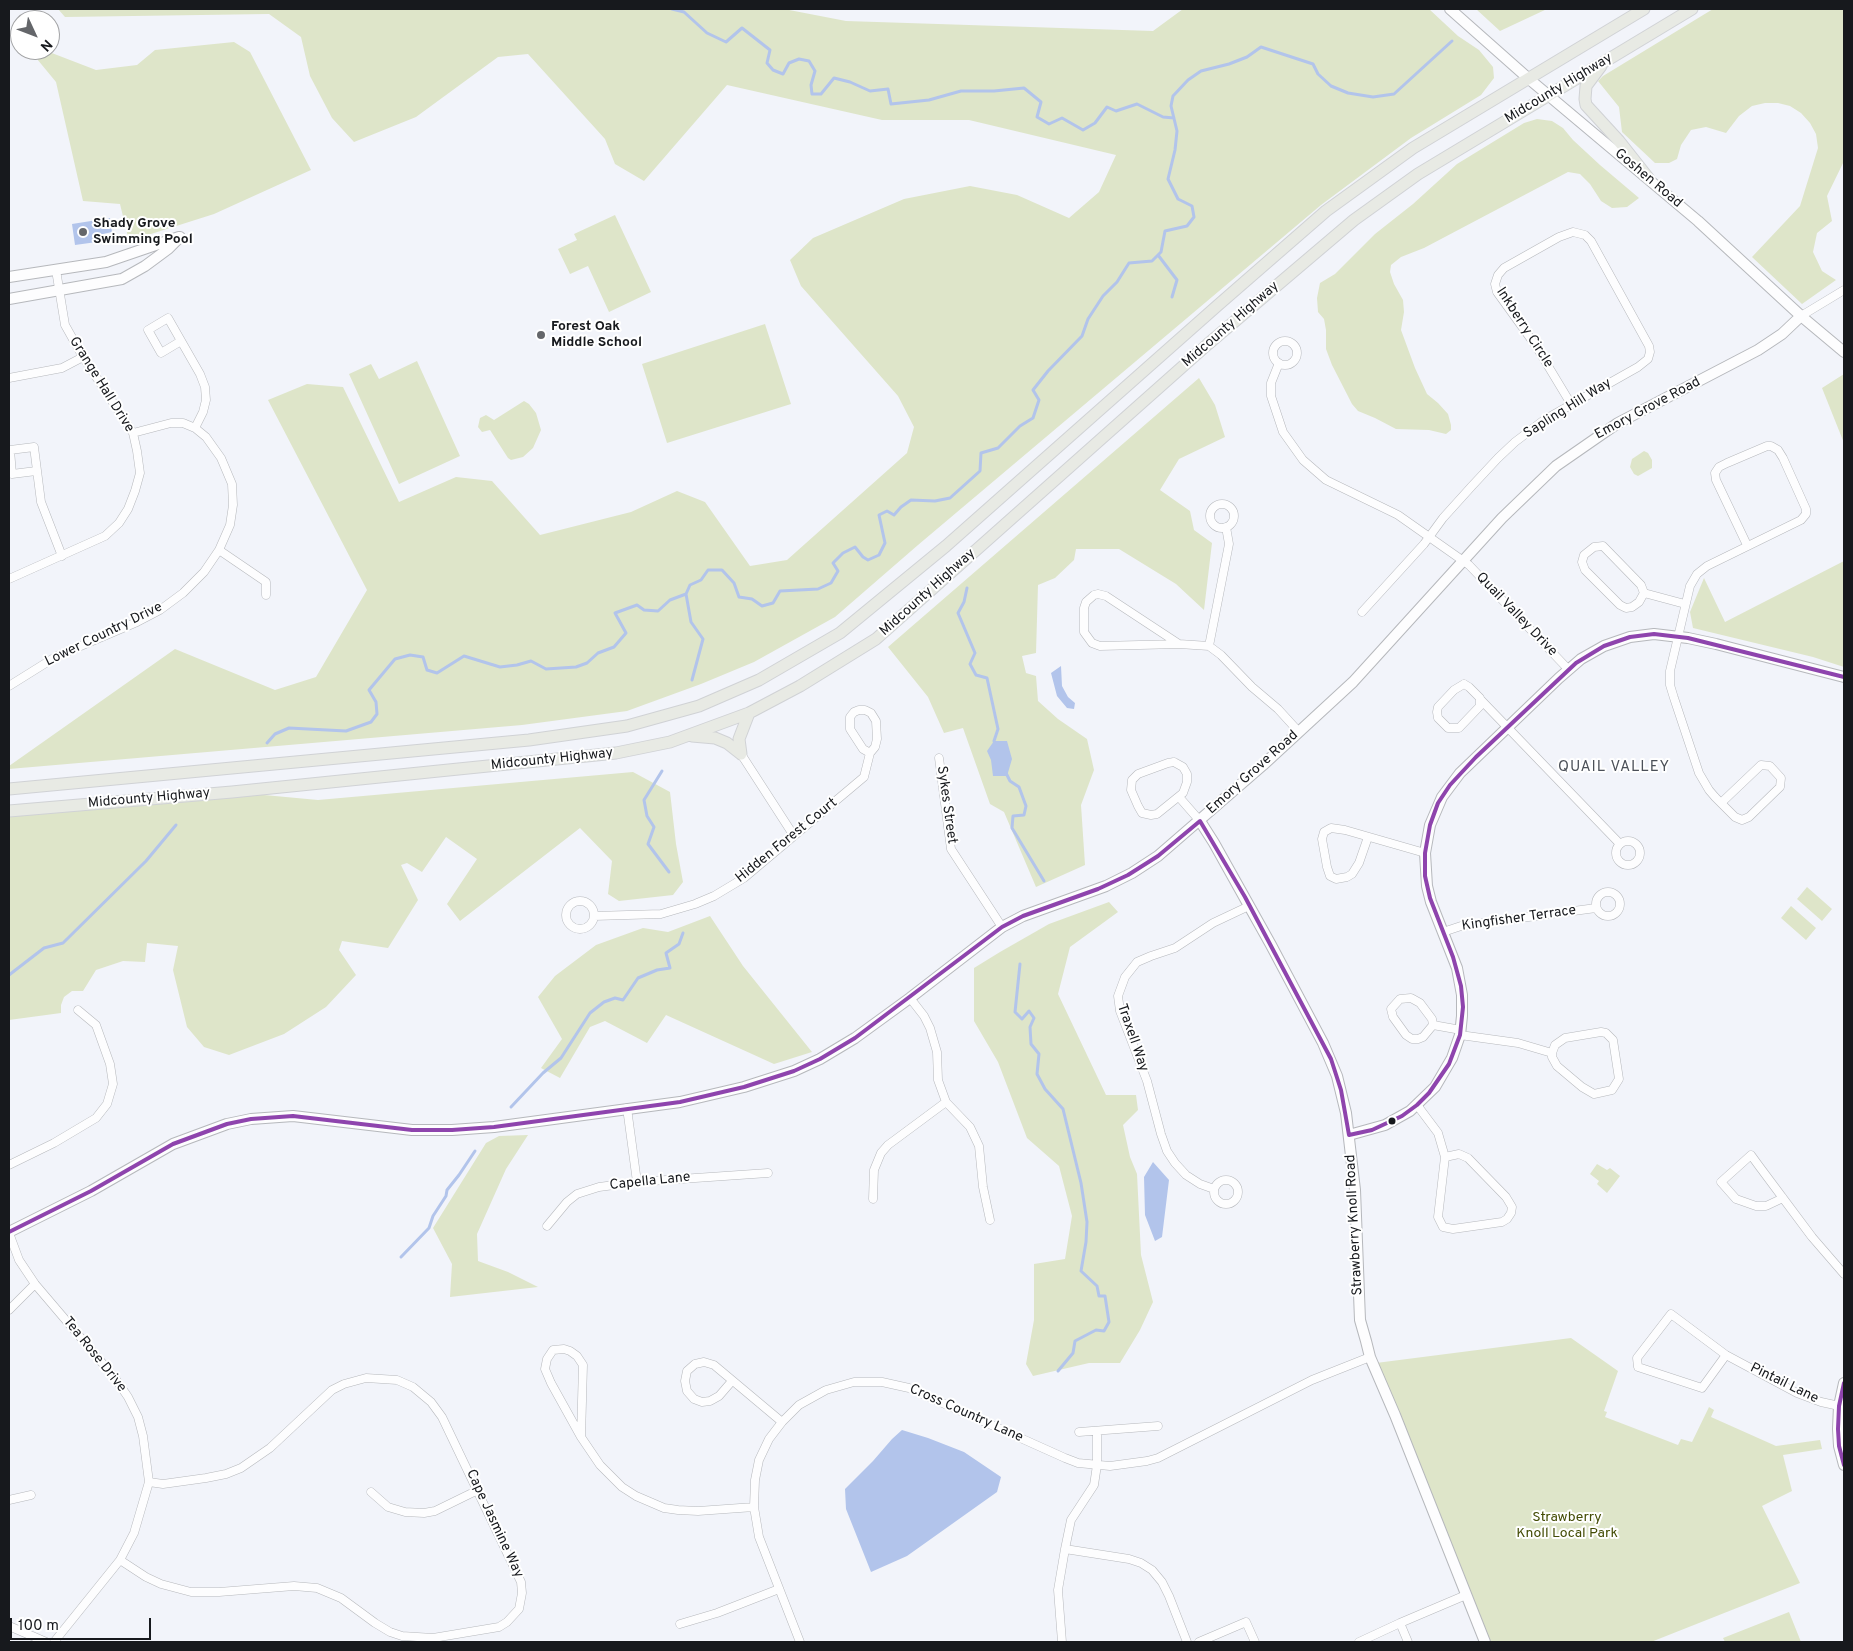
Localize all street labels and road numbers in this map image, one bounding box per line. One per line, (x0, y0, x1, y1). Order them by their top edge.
street label: Midcounty Highway (1502, 50, 1616, 128)
street label: Goshen Road (1611, 146, 1685, 212)
street label: Midcounty Highway (1179, 278, 1283, 372)
street label: Inkberry Circle (1492, 285, 1556, 371)
street label: Grange Hall Drive (65, 334, 137, 436)
street label: Emory Grove Road (1592, 374, 1704, 444)
street label: Sapling Hill Way (1521, 375, 1615, 443)
street label: Midcounty Highway (877, 546, 979, 640)
street label: Quail Valley Drive (1472, 570, 1560, 660)
street label: Lower Country Drive (43, 599, 165, 671)
street label: Emory Grove Road (1204, 728, 1302, 818)
street label: Midcounty Highway (490, 745, 614, 775)
street label: Sykes Street (932, 765, 960, 845)
street label: Midcounty Highway (87, 785, 211, 813)
street label: Hidden Forest Court (733, 795, 841, 887)
street label: Kingfisher Terrace (1461, 903, 1577, 935)
street label: Traxell Way (1113, 1002, 1151, 1074)
street label: Strawberry Knoll Road (1343, 1154, 1367, 1296)
street label: Capella Lane (609, 1169, 691, 1195)
street label: Tea Rose Drive (59, 1314, 129, 1396)
street label: Pintail Lane (1747, 1360, 1821, 1408)
street label: Cross Country Lane (906, 1381, 1026, 1447)
street label: Cape Jasmine Way (462, 1467, 526, 1581)

